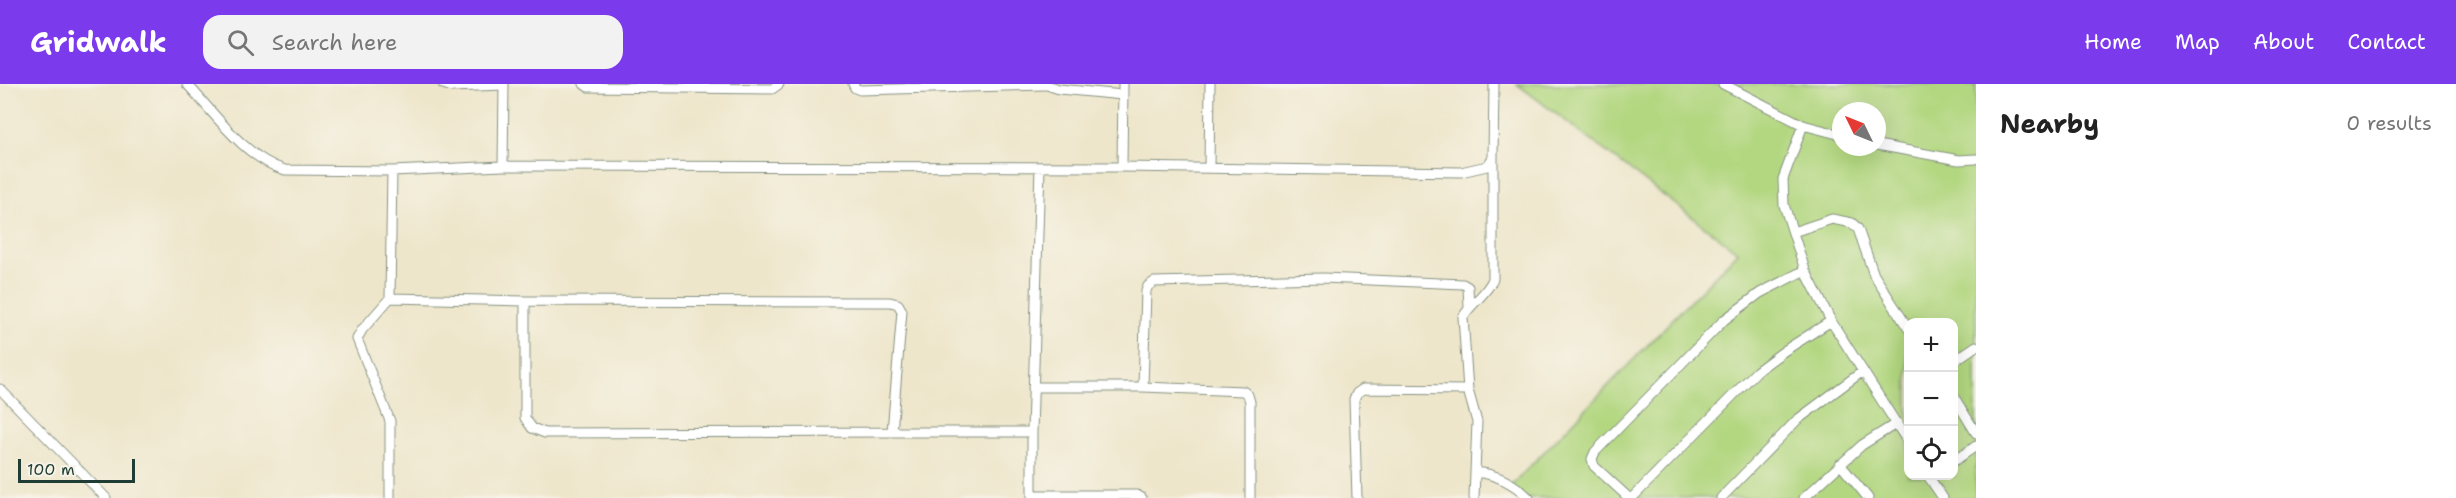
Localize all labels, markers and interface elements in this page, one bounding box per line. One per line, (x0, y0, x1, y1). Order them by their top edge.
search box (203, 15, 623, 69)
text: Gridwalk (30, 23, 167, 61)
icon: search (224, 26, 257, 59)
text: Search here (272, 28, 398, 57)
text: Home (2084, 28, 2142, 56)
text: Map (2175, 28, 2220, 56)
text: About (2253, 28, 2314, 56)
text: Contact (2347, 28, 2426, 56)
north arrow (1832, 102, 1886, 156)
text: Nearby (2000, 106, 2099, 141)
text: 0 results (2346, 110, 2432, 136)
map controls (1904, 318, 1958, 480)
button: + (1904, 318, 1958, 372)
button: − (1904, 372, 1958, 426)
button: locate (1904, 426, 1958, 480)
scale bar (18, 456, 135, 484)
text: 100 m (27, 459, 75, 480)

